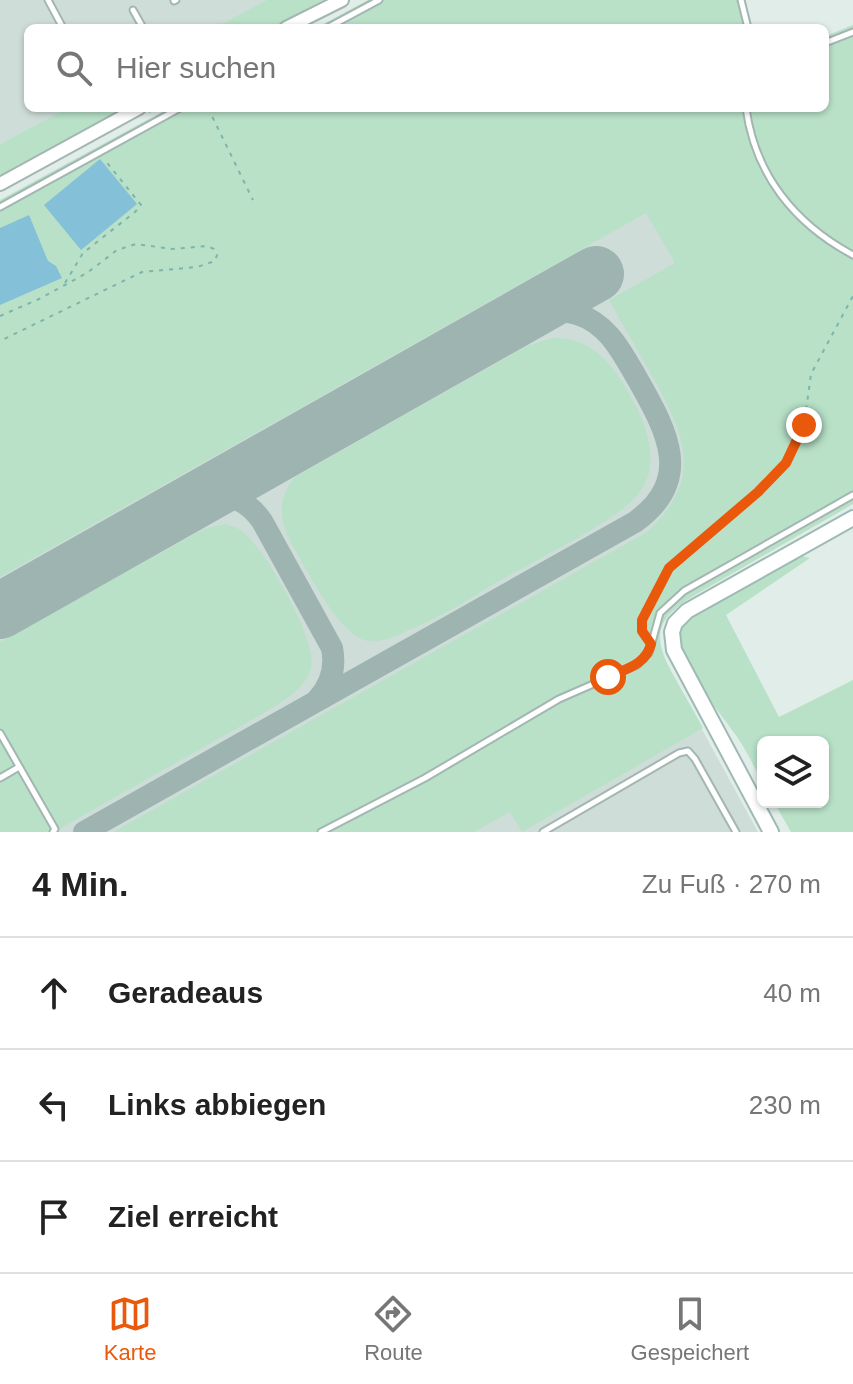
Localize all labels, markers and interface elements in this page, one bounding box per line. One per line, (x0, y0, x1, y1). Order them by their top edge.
search box (24, 24, 829, 112)
icon: search (52, 46, 96, 90)
text: Hier suchen (116, 51, 276, 84)
route end (786, 407, 822, 443)
route start (590, 659, 626, 695)
map controls (757, 736, 829, 808)
button: layers (757, 736, 829, 808)
text: 4 Min. (32, 865, 128, 903)
text: Zu Fuß · 270 m (642, 869, 821, 899)
icon: ahead (32, 971, 76, 1015)
text: Geradeaus (108, 976, 263, 1009)
text: 40 m (763, 978, 821, 1008)
icon: left (32, 1083, 76, 1127)
text: Links abbiegen (108, 1088, 326, 1121)
text: 230 m (749, 1090, 821, 1120)
icon: arrive (32, 1195, 76, 1239)
text: Ziel erreicht (108, 1200, 278, 1233)
tab: Karte (104, 1292, 156, 1366)
tab: Route (364, 1292, 423, 1366)
tab: Gespeichert (631, 1292, 749, 1366)

